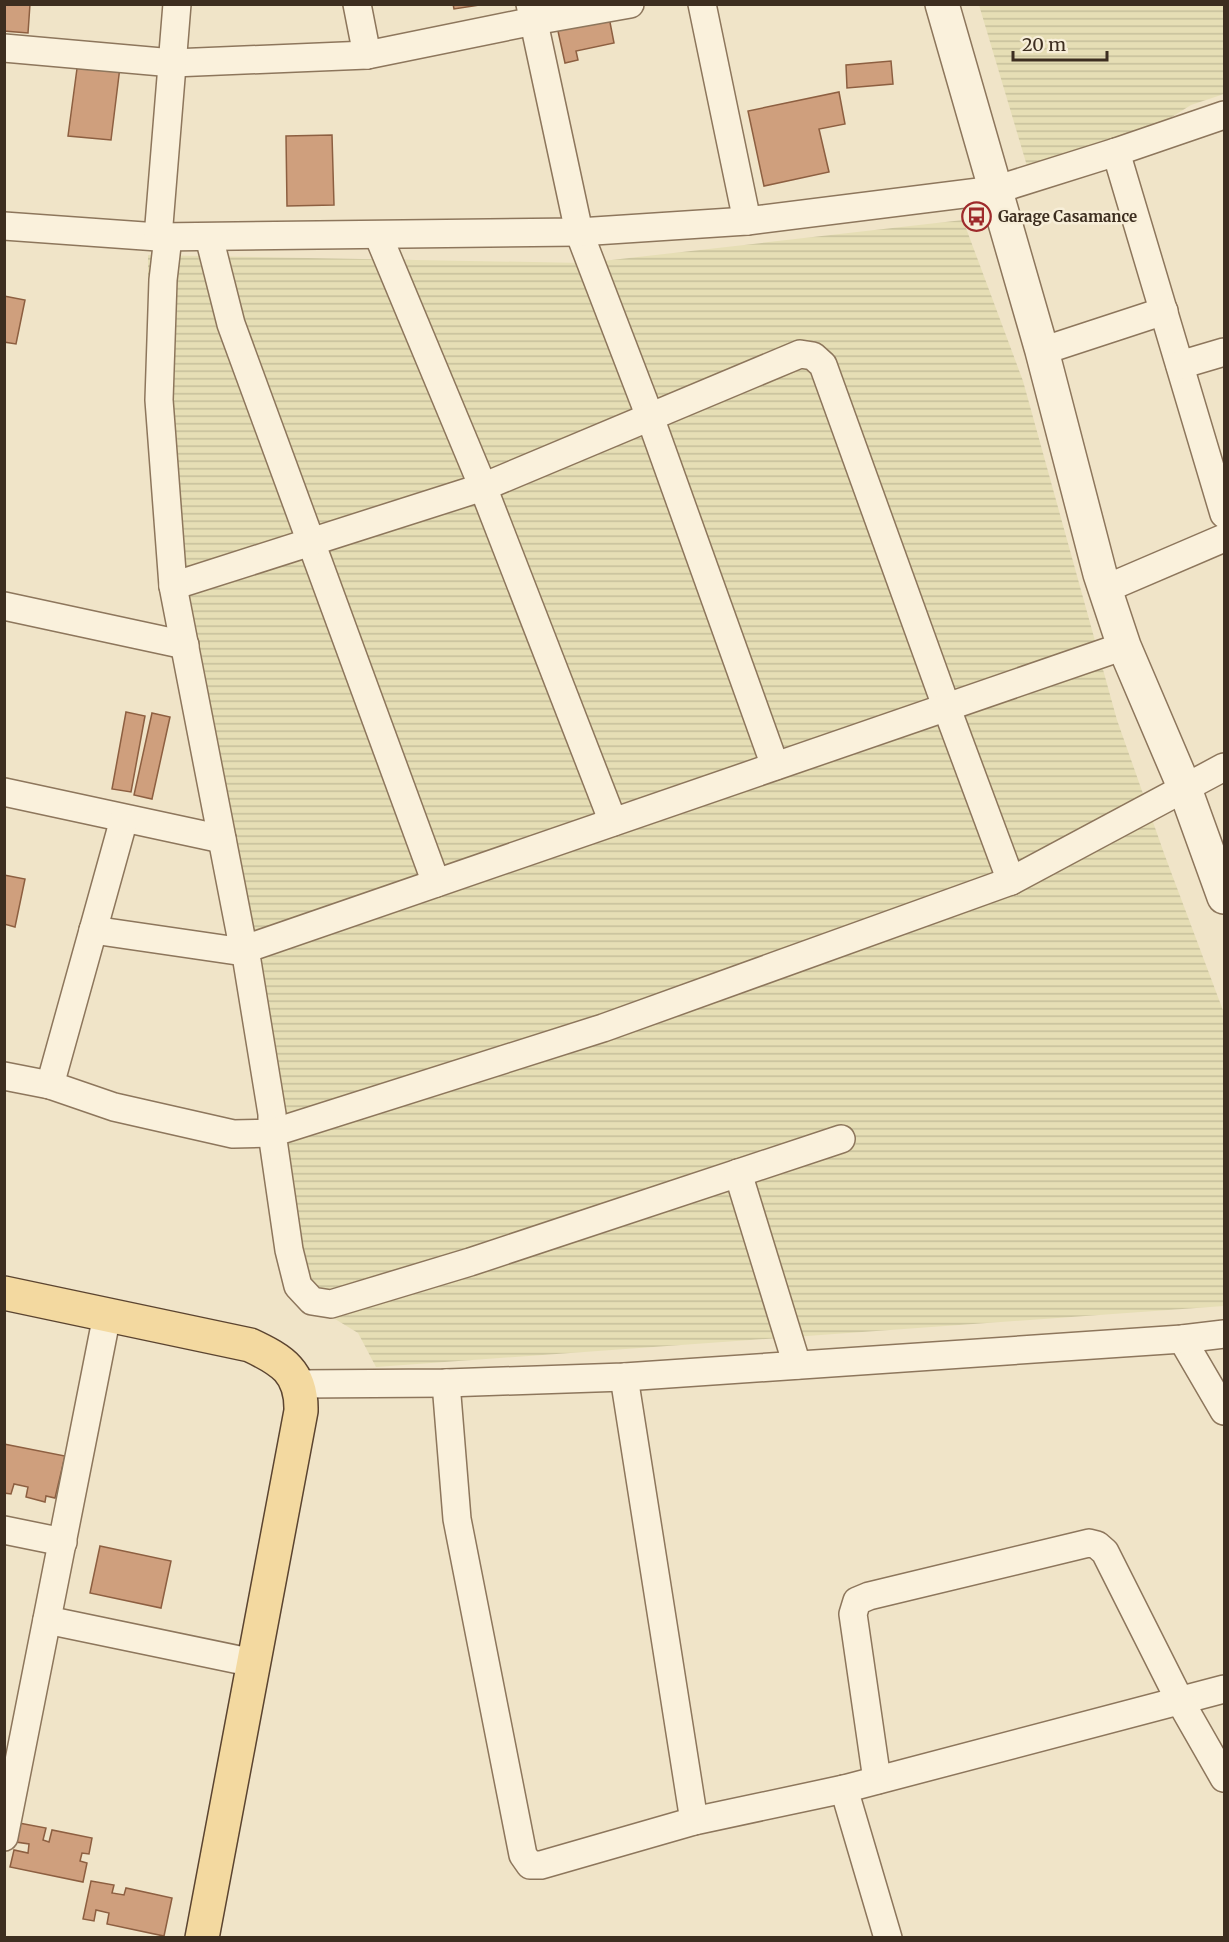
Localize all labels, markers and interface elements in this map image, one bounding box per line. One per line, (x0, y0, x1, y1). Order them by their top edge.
scale bar (1013, 24, 1108, 62)
text: 20 m (1022, 33, 1066, 56)
bus stop icon: Garage Casamance (961, 200, 993, 232)
place label: Garage Casamance (998, 207, 1137, 226)

